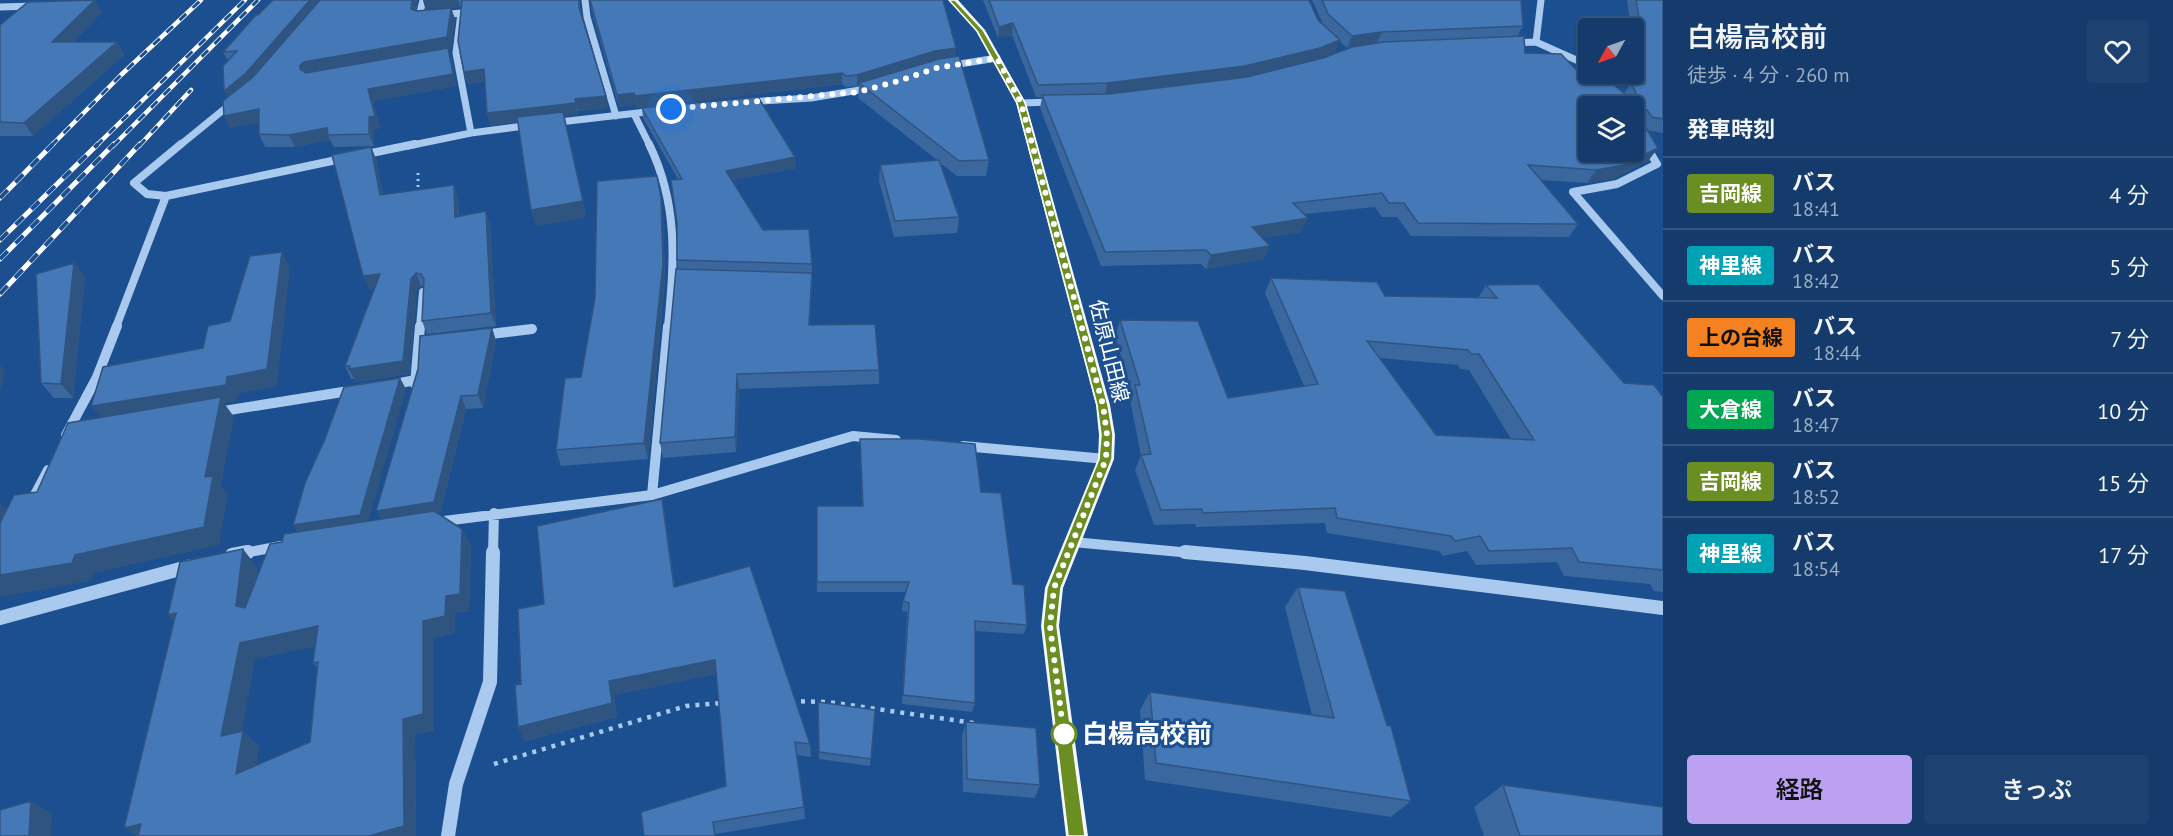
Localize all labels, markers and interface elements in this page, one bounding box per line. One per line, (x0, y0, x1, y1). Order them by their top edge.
north arrow (1578, 18, 1644, 84)
map controls (1578, 18, 1644, 162)
text: 白楊高校前 (1687, 18, 1827, 55)
button: heart (2086, 20, 2149, 83)
text: 徒歩 · 4 分 · 260 m (1687, 62, 1850, 88)
your location (656, 94, 686, 124)
button: layers (1578, 96, 1644, 162)
text: 発車時刻 (1687, 115, 1775, 143)
text: バス (1792, 168, 1836, 196)
text: 吉岡線 (1699, 180, 1762, 207)
text: 4 分 (2109, 181, 2149, 209)
text: 18:41 (1792, 196, 1840, 222)
text: バス (1792, 240, 1836, 268)
text: 神里線 (1699, 252, 1762, 279)
text: 5 分 (2109, 253, 2149, 281)
text: 18:42 (1792, 268, 1840, 294)
street label: 佐原山田線 (1084, 297, 1135, 405)
text: バス (1813, 312, 1857, 340)
text: 上の台線 (1699, 324, 1783, 351)
text: 7 分 (2110, 325, 2149, 353)
text: 18:44 (1813, 340, 1861, 366)
text: バス (1792, 384, 1836, 412)
text: 大倉線 (1699, 396, 1762, 423)
text: 10 分 (2097, 397, 2149, 425)
text: 18:47 (1792, 412, 1840, 438)
text: バス (1792, 456, 1836, 484)
text: 吉岡線 (1699, 468, 1762, 495)
text: 15 分 (2097, 469, 2149, 497)
text: 18:52 (1792, 484, 1840, 510)
text: バス (1792, 528, 1836, 556)
text: 神里線 (1699, 540, 1762, 567)
text: 17 分 (2098, 541, 2149, 569)
text: 18:54 (1792, 556, 1840, 582)
place label: 白楊高校前 (1082, 717, 1212, 750)
marker: 白楊高校前 (1051, 721, 1077, 747)
button: 経路 (1687, 755, 1912, 824)
button: きっぷ (1924, 755, 2149, 824)

